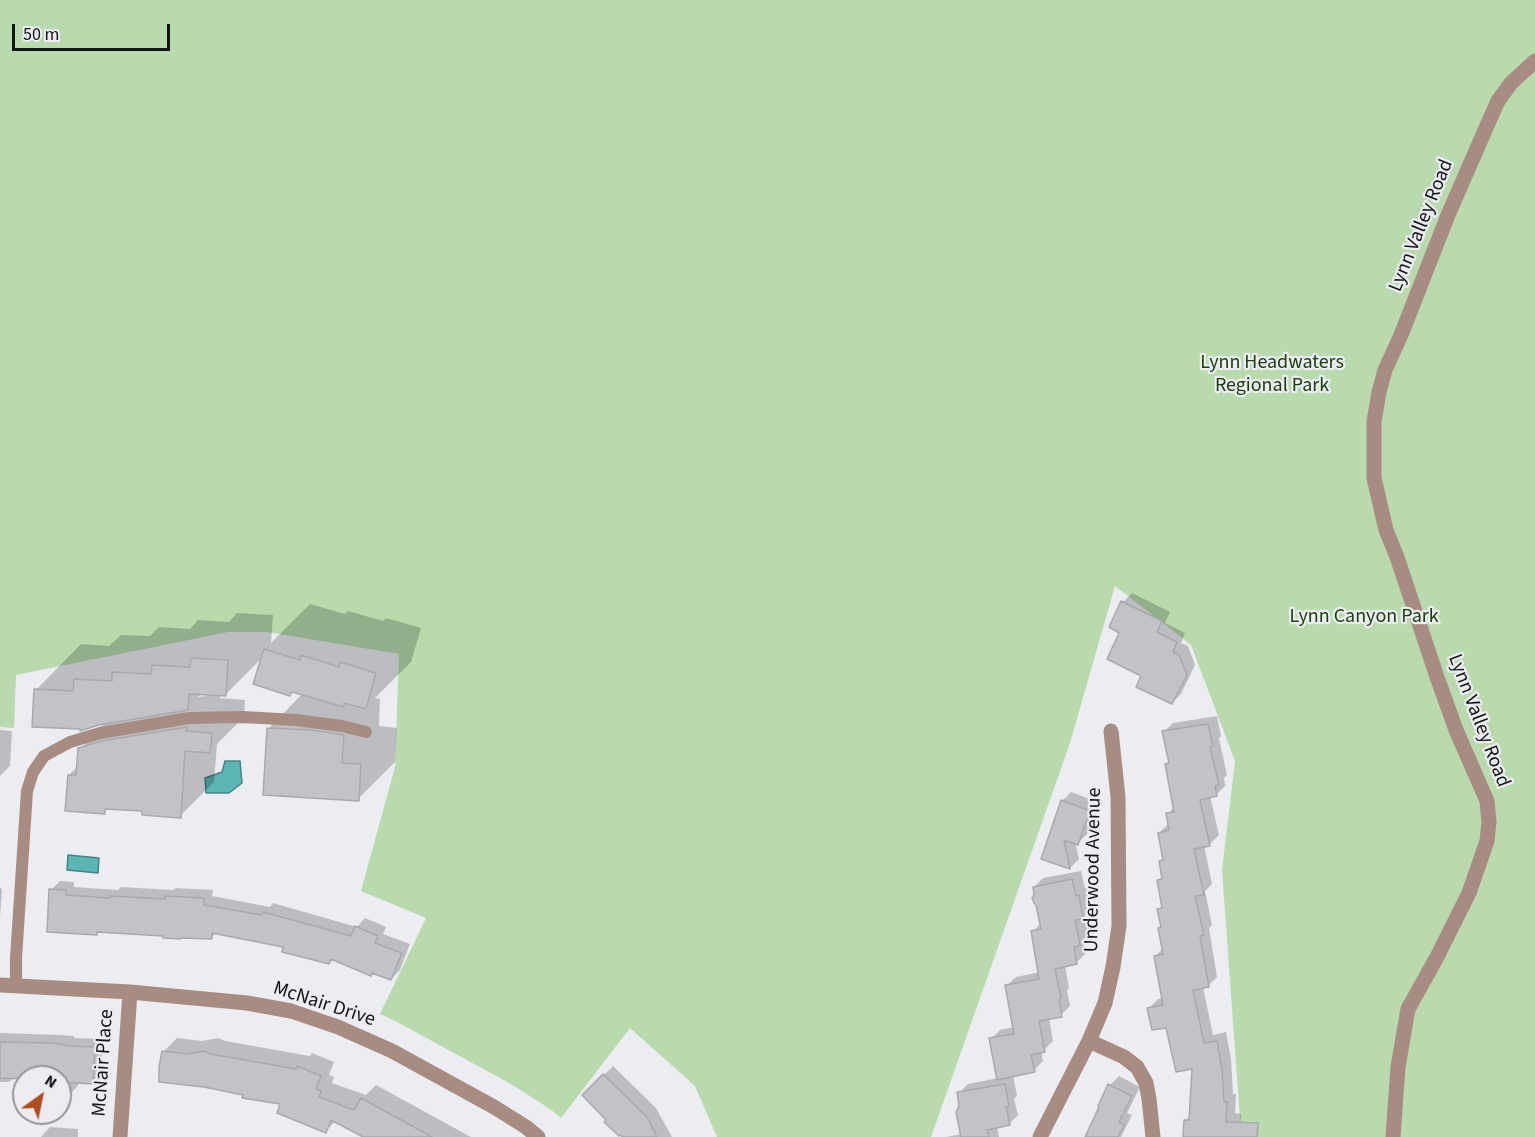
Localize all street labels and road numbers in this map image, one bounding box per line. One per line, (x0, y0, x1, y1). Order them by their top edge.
street label: Lynn Valley Road (1385, 156, 1459, 296)
street label: Lynn Valley Road (1442, 651, 1514, 791)
street label: Underwood Avenue (1081, 787, 1107, 953)
street label: McNair Drive (270, 977, 378, 1033)
street label: McNair Place (88, 1008, 120, 1118)

